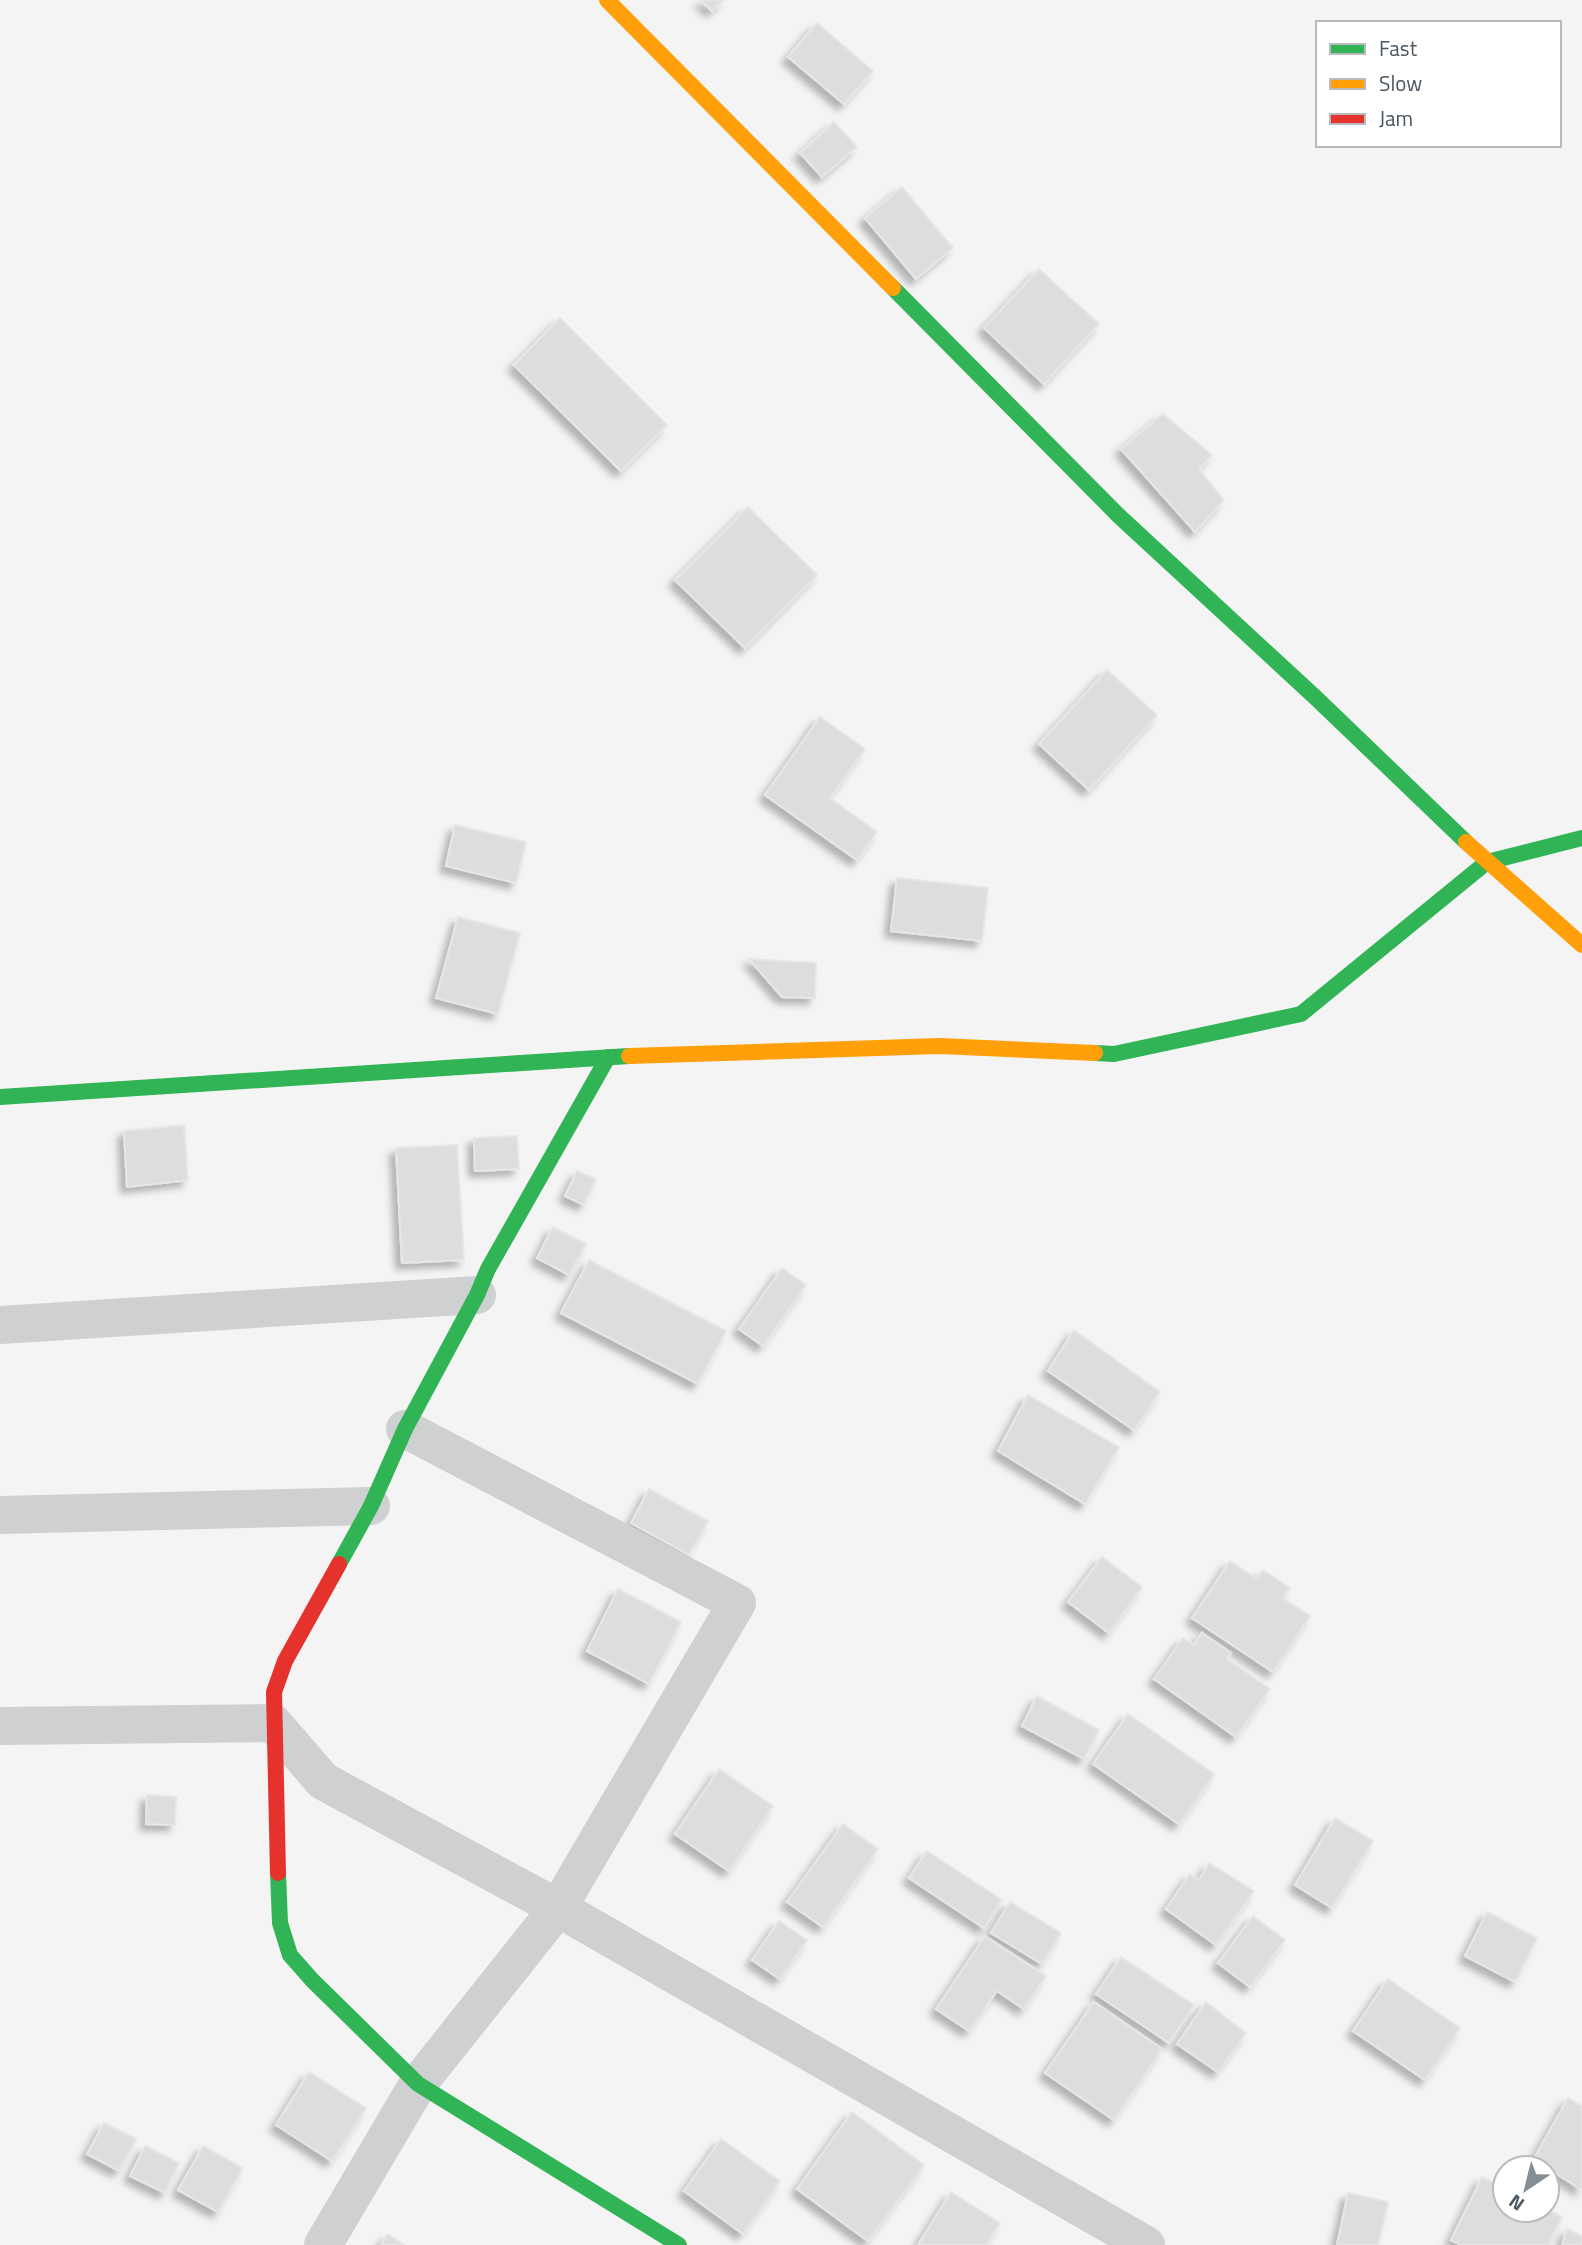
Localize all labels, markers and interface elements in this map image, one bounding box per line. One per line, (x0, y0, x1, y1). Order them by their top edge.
legend (1316, 21, 1561, 147)
text: Fast (1379, 32, 1418, 64)
text: Slow (1379, 67, 1422, 99)
text: Jam (1379, 102, 1413, 134)
north arrow (1491, 2154, 1561, 2224)
text: N (1502, 2188, 1530, 2219)

